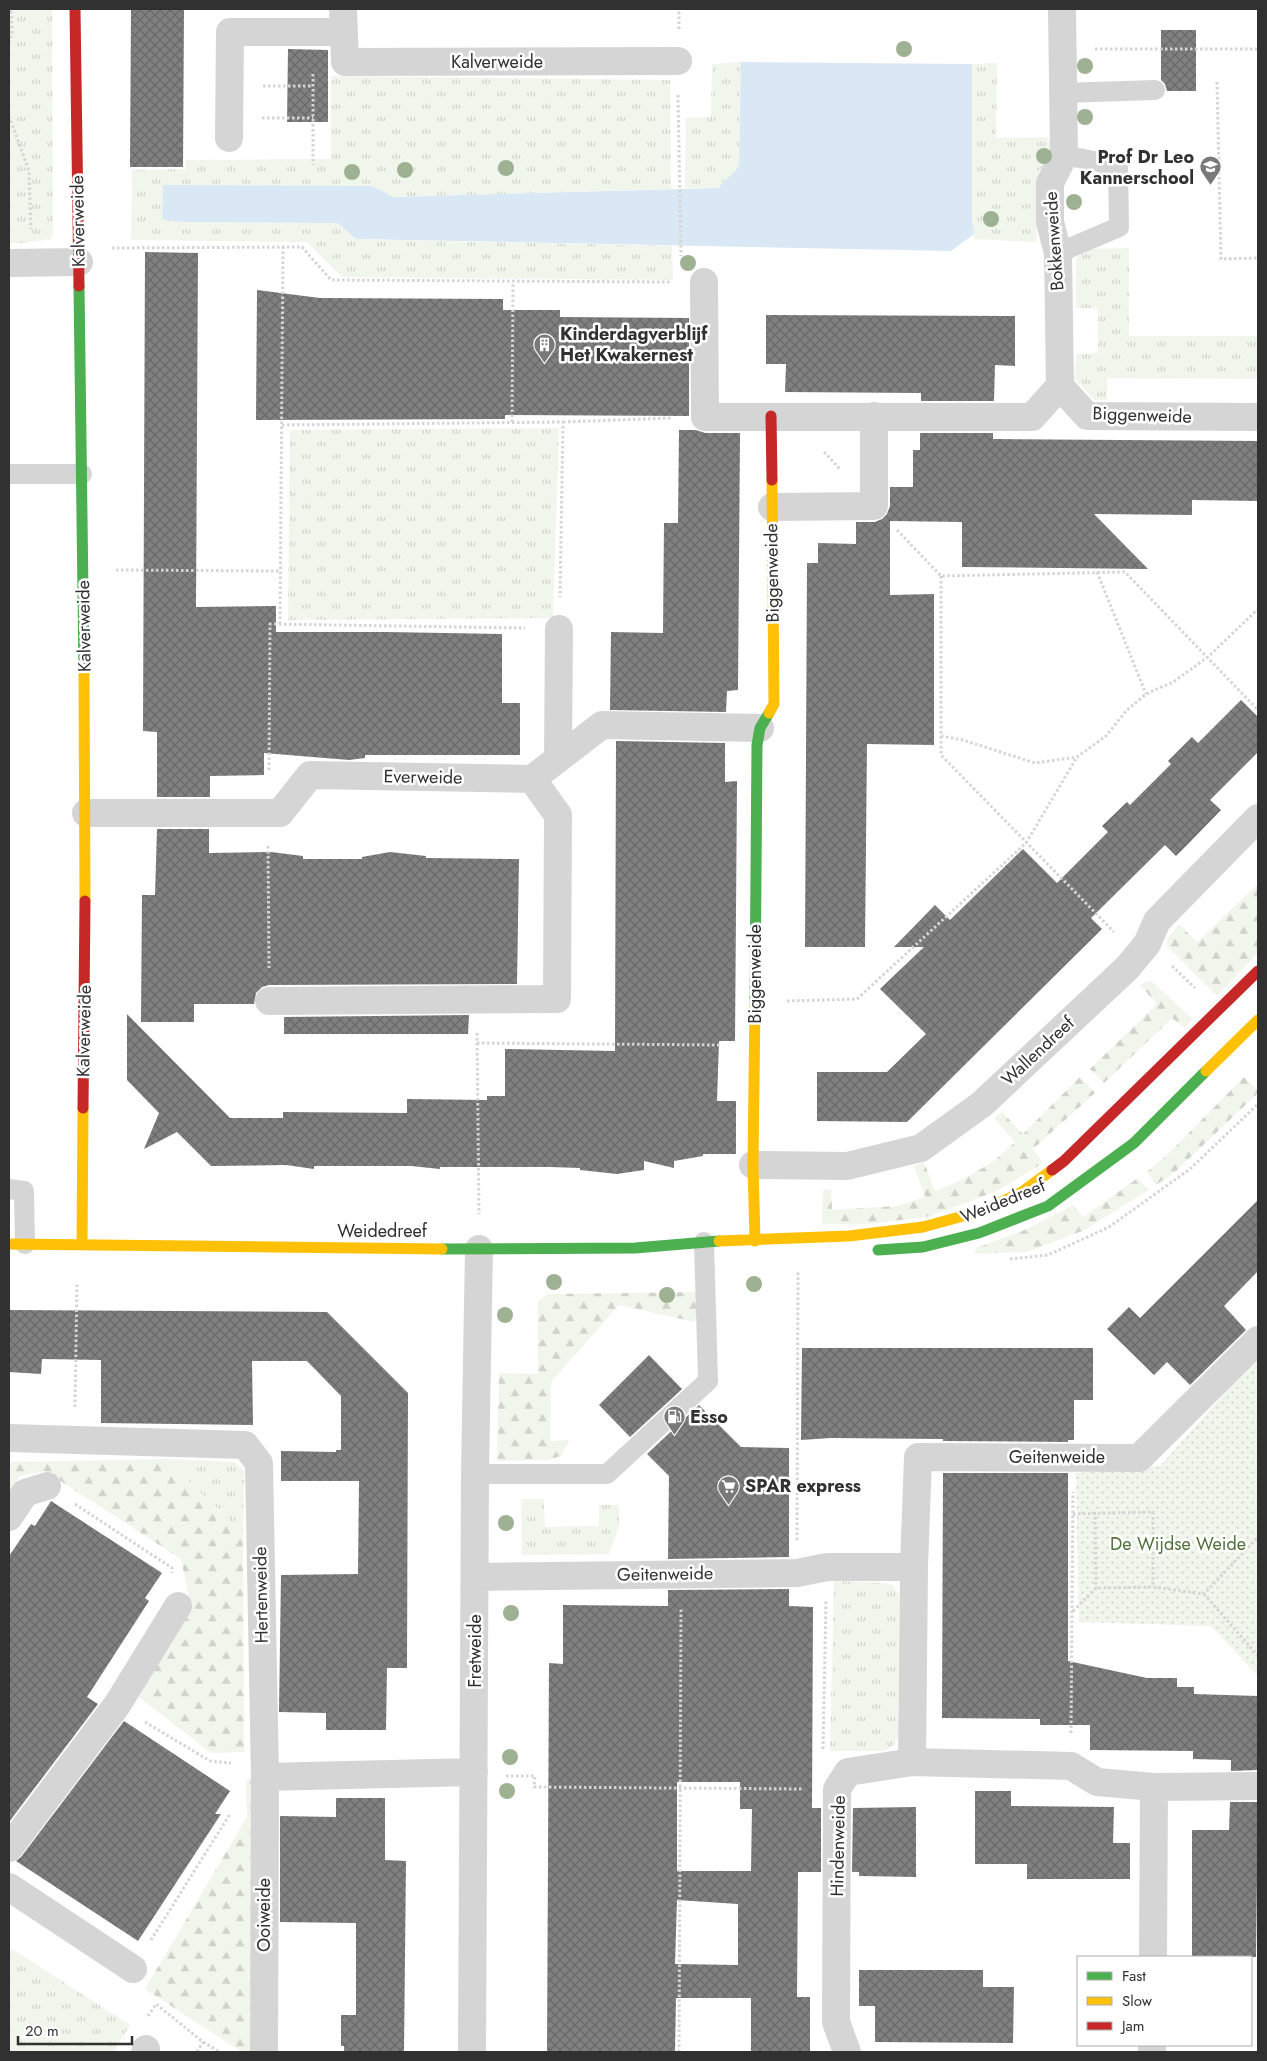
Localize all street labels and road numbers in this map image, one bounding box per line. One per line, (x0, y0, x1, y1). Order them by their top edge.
street label: Kalverweide (451, 49, 543, 75)
street label: Kalverweide (64, 175, 92, 267)
street label: Bokkenweide (1038, 190, 1070, 292)
street label: Biggenweide (1092, 400, 1192, 430)
street label: Biggenweide (758, 523, 786, 623)
street label: Kalverweide (70, 580, 98, 672)
street label: Everweide (383, 763, 463, 791)
street label: Biggenweide (742, 924, 768, 1024)
street label: Kalverweide (70, 985, 98, 1077)
street label: Wallendreef (996, 1010, 1081, 1092)
street label: Weidedreef (957, 1172, 1050, 1230)
street label: Weidedreef (337, 1218, 428, 1244)
street label: Geitenweide (1009, 1444, 1105, 1470)
street label: Hertenweide (247, 1546, 275, 1644)
street label: Geitenweide (617, 1560, 713, 1588)
street label: Fretweide (462, 1614, 488, 1688)
street label: Hindenweide (824, 1795, 852, 1897)
street label: Ooiweide (251, 1878, 277, 1952)

